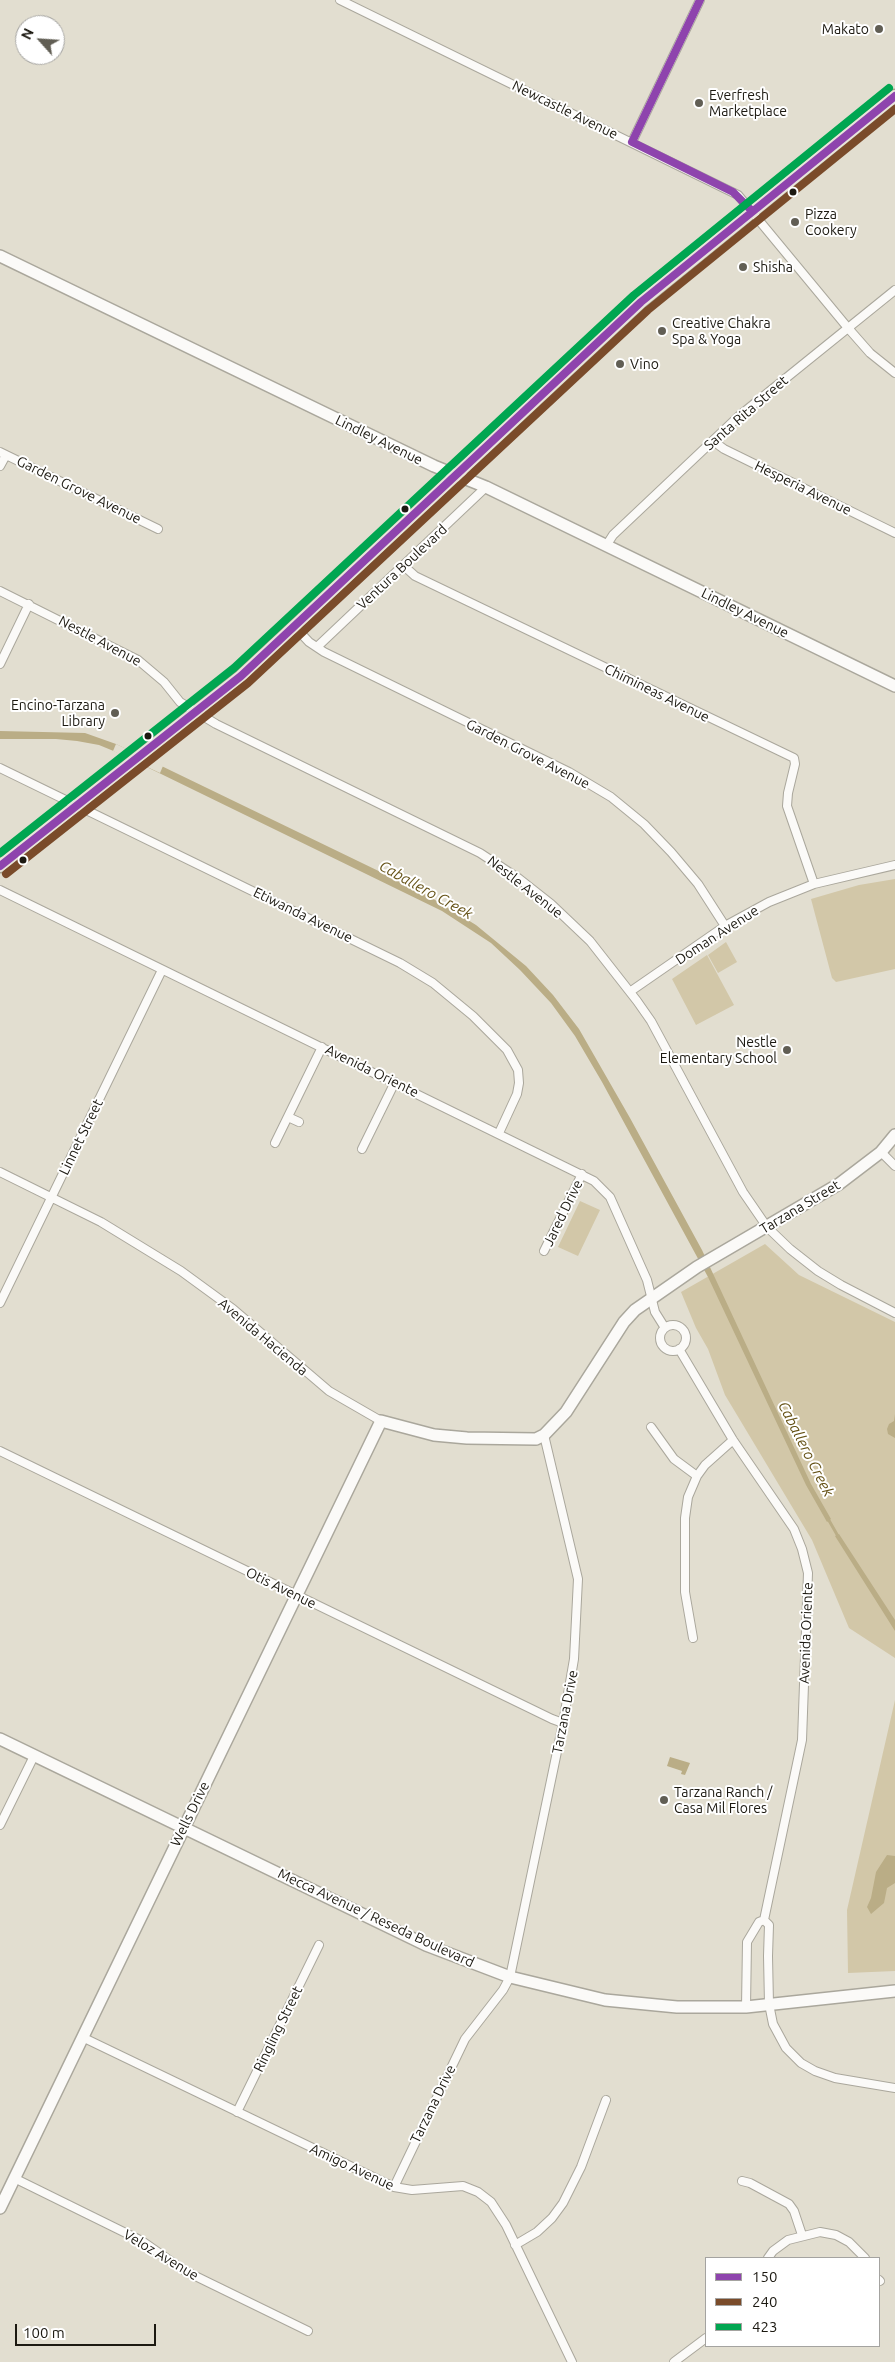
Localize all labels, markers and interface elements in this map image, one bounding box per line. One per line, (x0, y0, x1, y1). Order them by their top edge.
north arrow (15, 15, 65, 65)
place label: Makato (822, 21, 869, 37)
marker: Makato (873, 23, 885, 35)
text: N (18, 26, 37, 42)
street label: Newcastle Avenue (509, 77, 621, 143)
place label: Everfresh Marketplace (709, 87, 787, 120)
marker: Everfresh Marketplace (693, 97, 705, 109)
unlabelled marker (788, 187, 798, 197)
place label: Pizza Cookery (805, 206, 857, 238)
marker: Pizza Cookery (789, 216, 801, 228)
place label: Shisha (753, 259, 793, 275)
marker: Shisha (737, 261, 749, 273)
place label: Creative Chakra Spa & Yoga (672, 315, 771, 348)
marker: Creative Chakra Spa & Yoga (656, 325, 668, 337)
place label: Vino (630, 356, 659, 372)
marker: Vino (614, 358, 626, 370)
street label: Santa Rita Street (701, 372, 791, 454)
street label: Lindley Avenue (333, 412, 425, 468)
street label: Garden Grove Avenue (14, 453, 144, 527)
street label: Hesperia Avenue (752, 457, 854, 519)
unlabelled marker (400, 504, 410, 514)
street label: Ventura Boulevard (353, 521, 451, 613)
street label: Lindley Avenue (699, 585, 791, 641)
street label: Nestle Avenue (56, 612, 144, 670)
street label: Chimineas Avenue (602, 660, 712, 726)
place label: Encino-Tarzana Library (11, 697, 105, 730)
marker: Encino-Tarzana Library (109, 707, 121, 719)
street label: Garden Grove Avenue (463, 716, 593, 792)
unlabelled marker (143, 731, 153, 741)
street label: Nestle Avenue (484, 852, 566, 922)
unlabelled marker (18, 855, 28, 865)
water label: Caballero Creek (376, 857, 476, 923)
street label: Etiwanda Avenue (251, 884, 355, 946)
street label: Doman Avenue (672, 902, 762, 968)
place label: Nestle Elementary School (660, 1034, 777, 1066)
street label: Avenida Oriente (323, 1041, 421, 1101)
marker: Nestle Elementary School (781, 1044, 793, 1056)
street label: Linnet Street (55, 1096, 107, 1178)
street label: Tarzana Street (757, 1176, 843, 1238)
street label: Jared Drive (540, 1177, 586, 1249)
street label: Avenida Hacienda (215, 1295, 311, 1379)
water label: Caballero Creek (774, 1398, 838, 1500)
street label: Otis Avenue (243, 1564, 319, 1612)
street label: Avenida Oriente (796, 1582, 816, 1684)
street label: Tarzana Drive (549, 1669, 581, 1755)
street label: Wells Drive (167, 1779, 213, 1849)
place label: Tarzana Ranch / Casa Mil Flores (674, 1784, 773, 1816)
marker: Tarzana Ranch / Casa Mil Flores (658, 1794, 670, 1806)
street label: Mecca Avenue / Reseda Boulevard (275, 1865, 477, 1971)
street label: Ringling Street (250, 1983, 306, 2075)
street label: Tarzana Drive (407, 2062, 459, 2146)
street label: Amigo Avenue (307, 2140, 397, 2194)
street label: Veloz Avenue (120, 2226, 202, 2284)
legend (705, 2257, 880, 2347)
text: 150 (752, 2268, 777, 2285)
text: 240 (752, 2293, 777, 2310)
scale bar (18, 2314, 159, 2346)
text: 423 (752, 2318, 777, 2335)
text: 100 m (23, 2324, 65, 2341)

